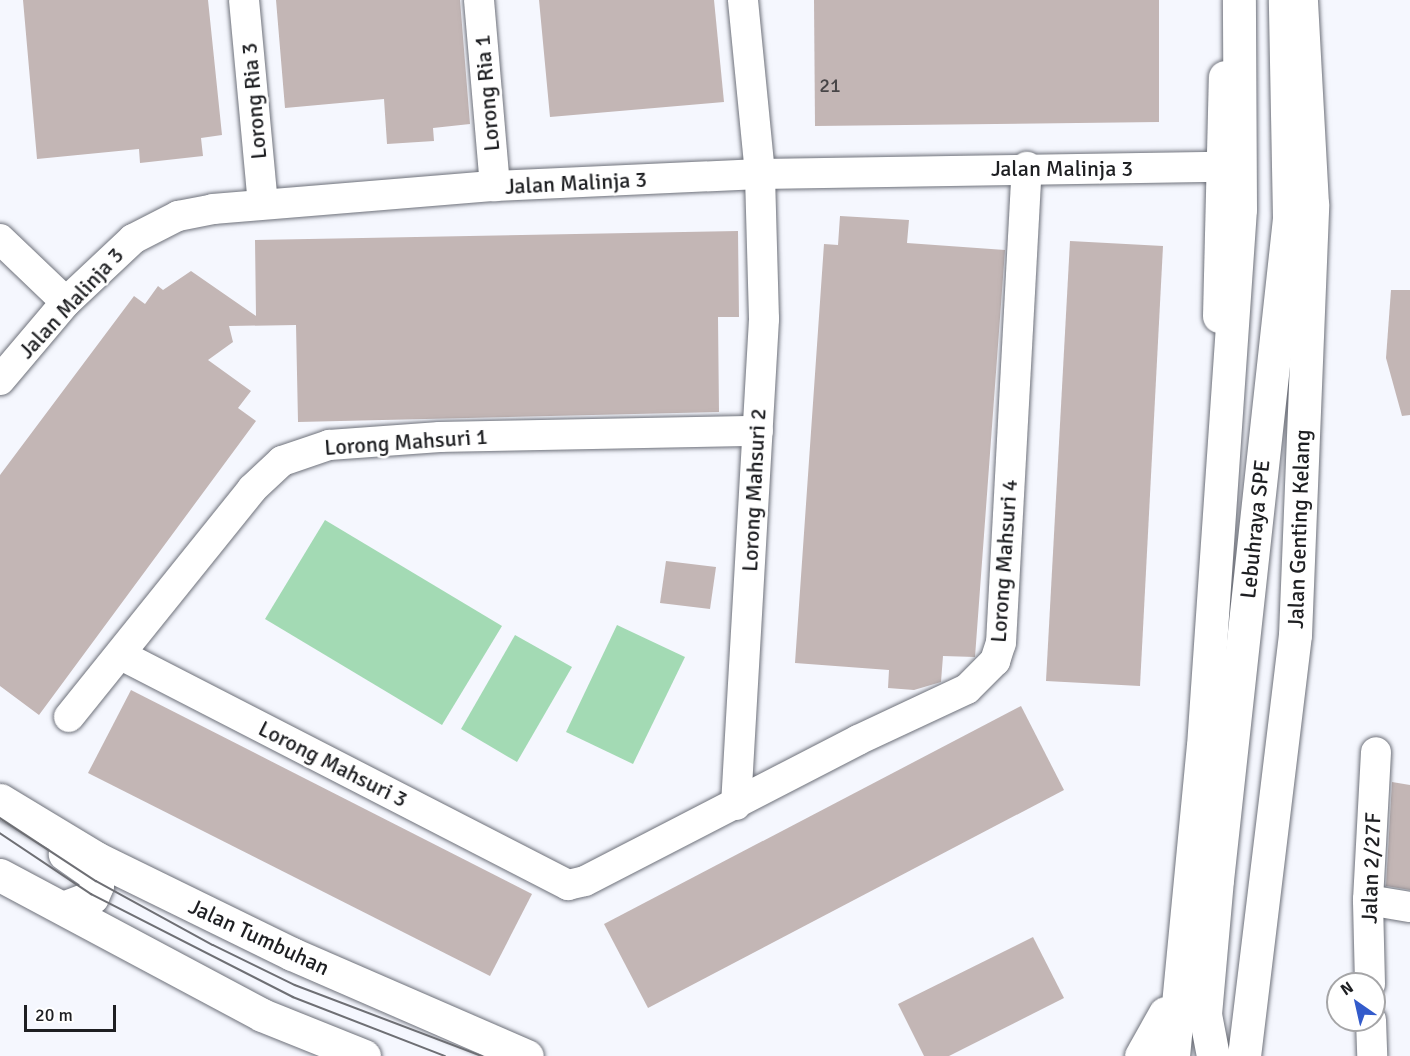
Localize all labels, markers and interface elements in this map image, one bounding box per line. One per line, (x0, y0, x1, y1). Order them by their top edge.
street label: Lorong Ria 1 (469, 34, 505, 152)
street label: Lorong Ria 3 (236, 42, 272, 160)
house number: 21 (819, 73, 841, 97)
street label: Jalan Malinja 3 (991, 156, 1133, 182)
street label: Jalan Malinja 3 (504, 166, 648, 200)
street label: Jalan Malinja 3 (13, 242, 129, 364)
street label: Lorong Mahsuri 2 (737, 408, 771, 572)
street label: Lorong Mahsuri 1 (323, 423, 489, 461)
street label: Jalan Genting Kelang (1282, 429, 1316, 629)
street label: Lebuhraya SPE (1235, 458, 1275, 600)
street label: Lorong Mahsuri 4 (985, 478, 1023, 644)
street label: Lorong Mahsuri 3 (254, 715, 412, 813)
street label: Jalan 2/27F (1356, 812, 1386, 924)
street label: Jalan Tumbuhan (184, 893, 334, 981)
north arrow (1326, 972, 1386, 1032)
text: N (1337, 977, 1357, 1000)
scale bar (27, 993, 118, 1031)
text: 20 m (35, 1004, 73, 1026)

